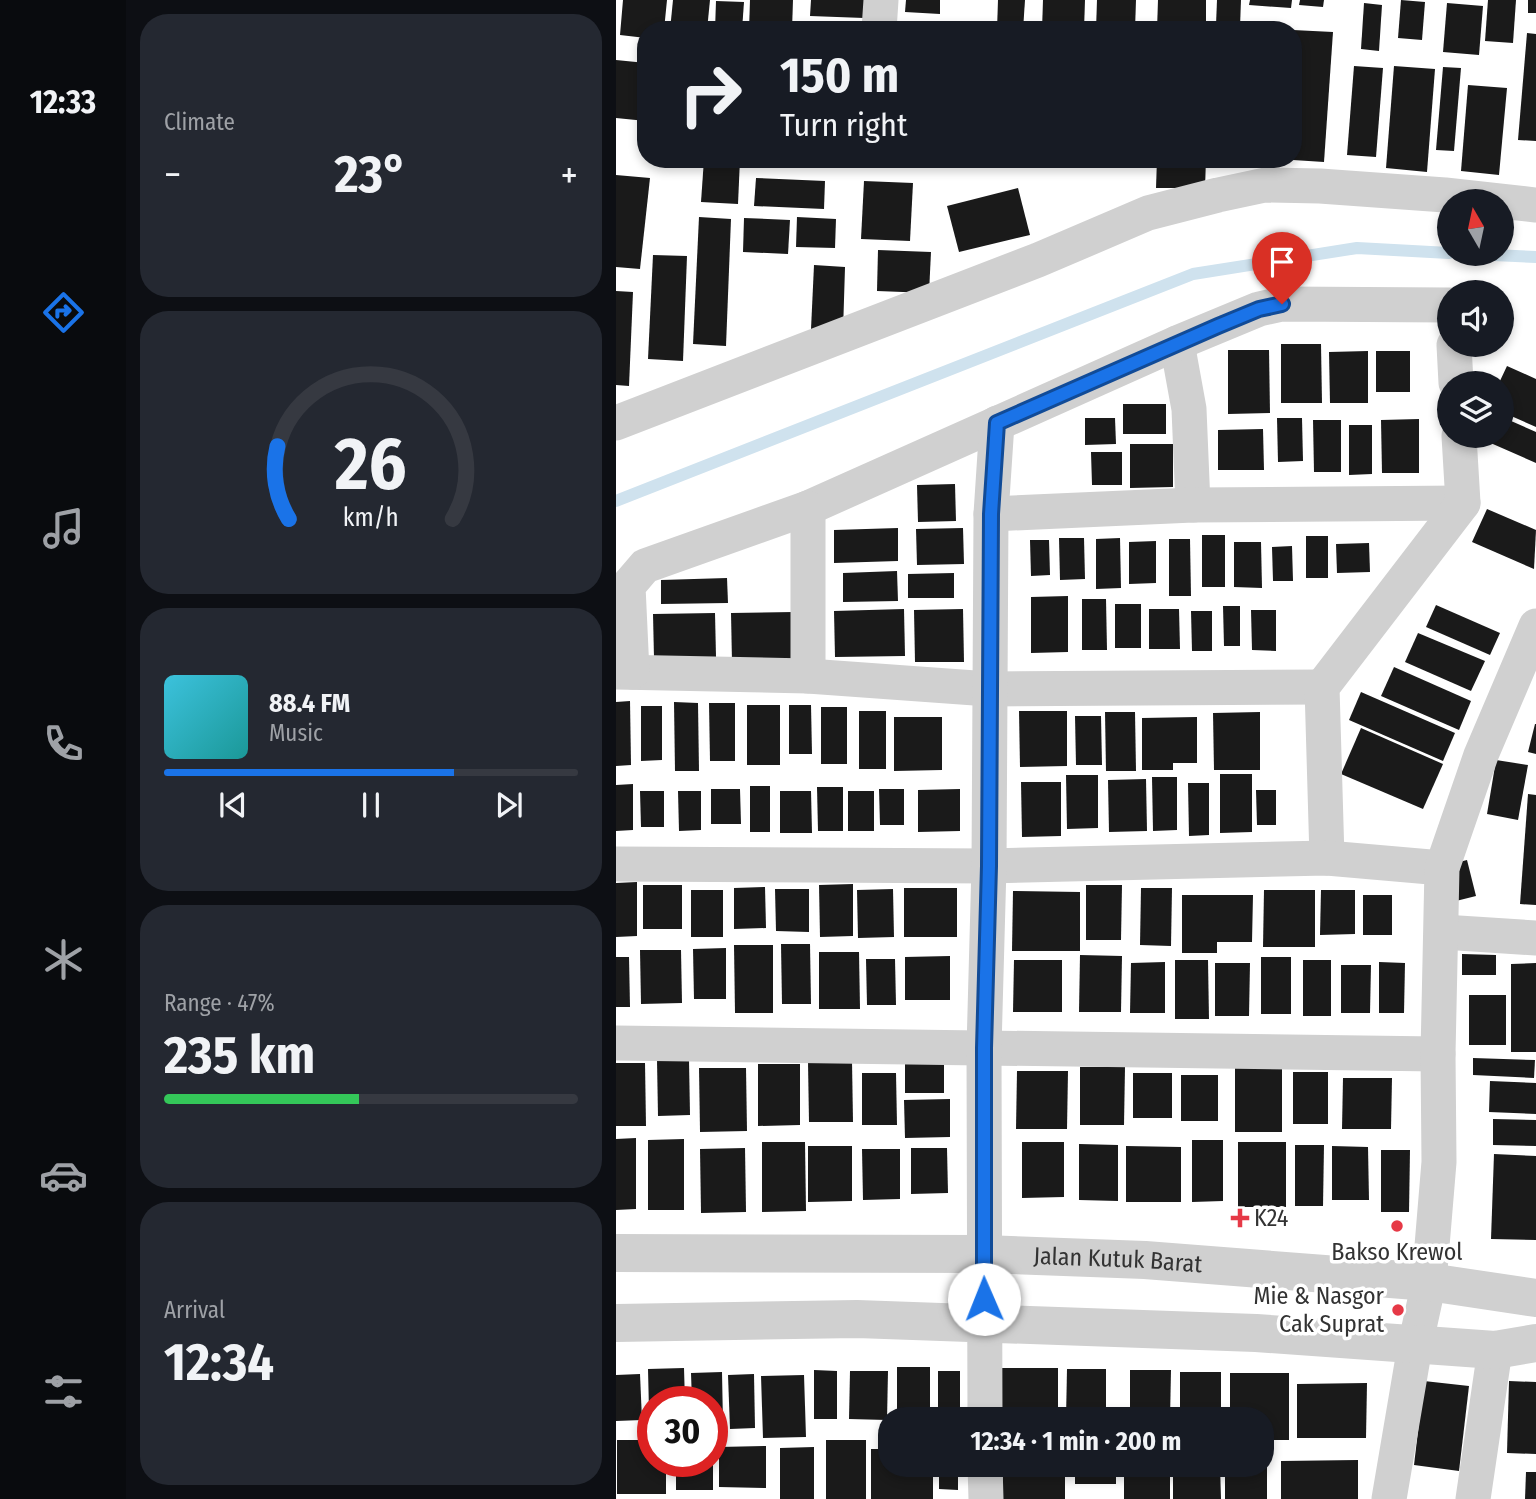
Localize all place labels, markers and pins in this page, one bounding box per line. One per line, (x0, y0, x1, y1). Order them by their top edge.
pin (1252, 232, 1312, 304)
place label: K24 (1254, 1204, 1288, 1232)
marker: K24 (1232, 1210, 1248, 1226)
marker: Bakso Krewol (1389, 1218, 1405, 1234)
place label: Bakso Krewol (1331, 1238, 1463, 1266)
place label: Mie & Nasgor Cak Suprat (1253, 1282, 1385, 1338)
marker: Mie & Nasgor Cak Suprat (1390, 1302, 1406, 1318)

